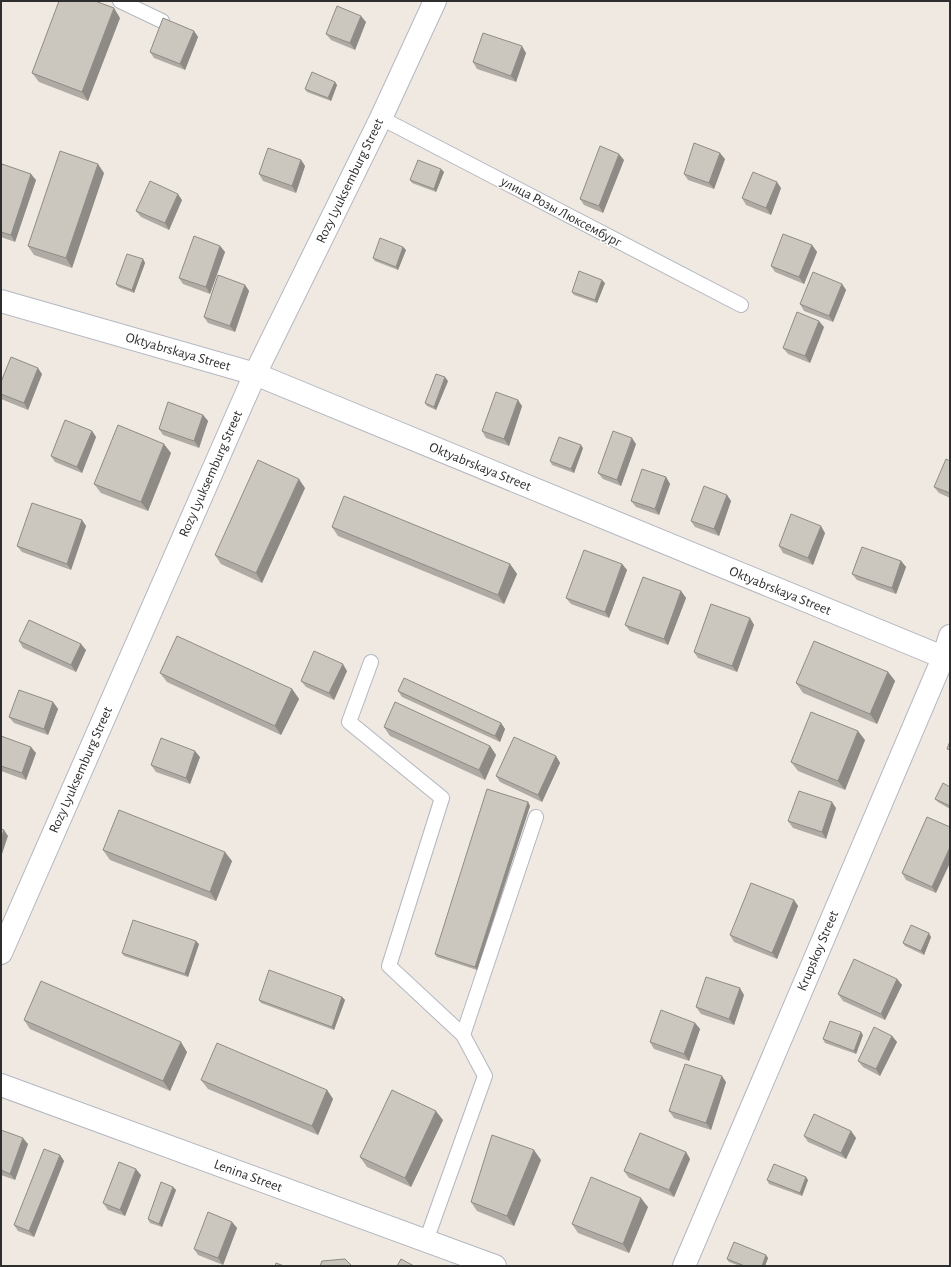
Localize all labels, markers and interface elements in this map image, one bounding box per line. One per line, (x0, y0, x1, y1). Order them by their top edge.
street label: Rozy Lyuksemburg Street (314, 116, 386, 245)
street label: улица Розы Люксембург (497, 174, 624, 250)
street label: Oktyabrskaya Street (124, 330, 233, 374)
street label: Rozy Lyuksemburg Street (177, 408, 245, 539)
street label: Oktyabrskaya Street (427, 440, 533, 494)
street label: Oktyabrskaya Street (727, 564, 833, 618)
street label: Rozy Lyuksemburg Street (47, 704, 115, 835)
street label: Krupskoy Street (795, 908, 841, 993)
street label: Lenina Street (212, 1157, 285, 1195)

